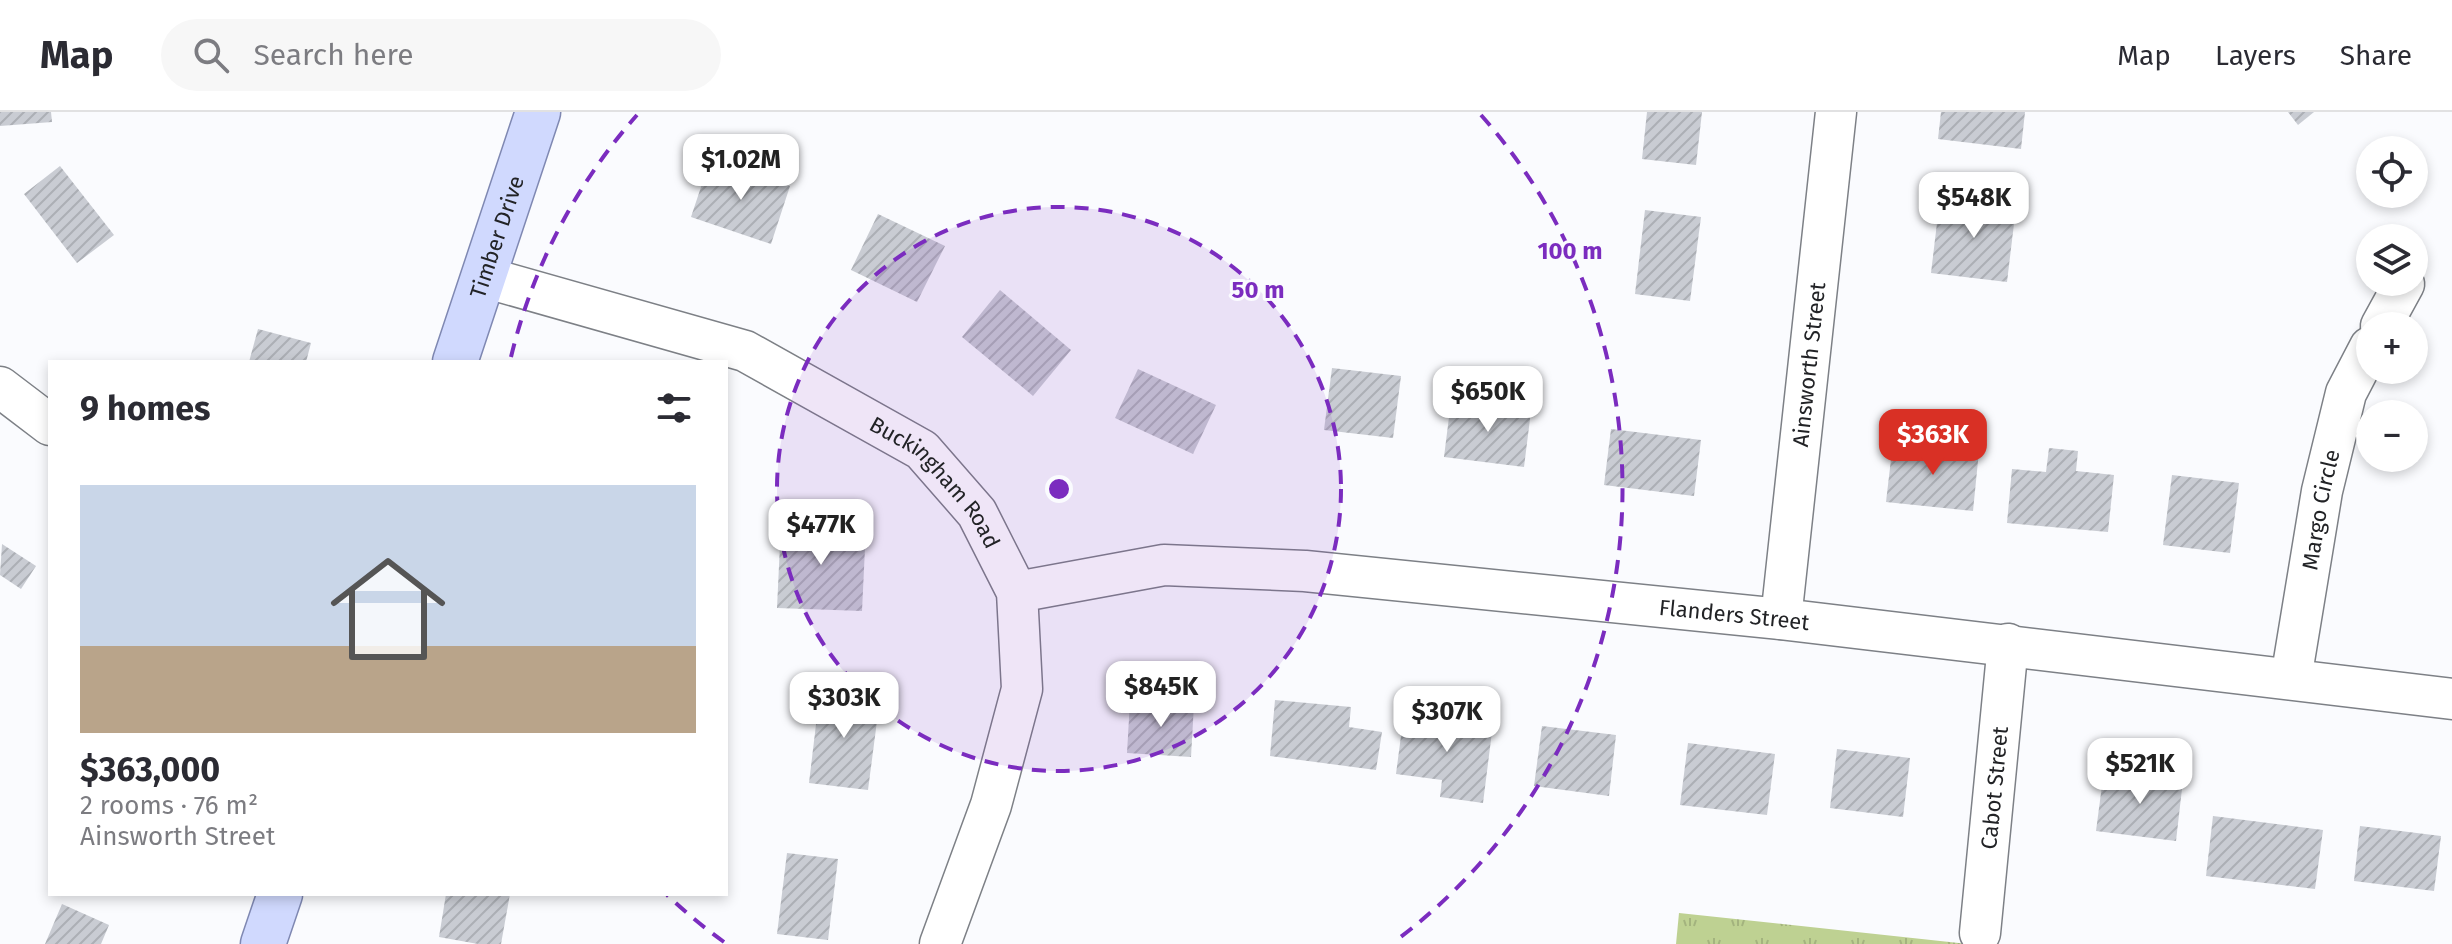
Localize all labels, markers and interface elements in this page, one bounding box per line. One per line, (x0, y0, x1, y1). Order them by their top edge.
search box (161, 19, 721, 91)
text: Map (40, 32, 113, 78)
icon: search (189, 33, 233, 77)
text: Search here (253, 37, 414, 73)
text: Map (2117, 39, 2171, 72)
text: Layers (2215, 39, 2296, 72)
text: Share (2340, 39, 2412, 72)
pin: $1.02M (676, 134, 806, 202)
map controls (2356, 136, 2428, 472)
button: locate (2356, 136, 2428, 208)
text: $1.02M (701, 144, 781, 175)
street label: Timber Drive (464, 172, 529, 301)
pin: $548K (1918, 172, 2030, 240)
text: $548K (1937, 182, 2011, 213)
button: layers (2356, 224, 2428, 296)
text: 100 m (1537, 237, 1603, 265)
text: 50 m (1232, 276, 1284, 304)
street label: Ainsworth Street (1786, 281, 1831, 448)
button: + (2356, 312, 2428, 384)
pin: $650K (1432, 366, 1544, 434)
text: $650K (1451, 376, 1525, 407)
icon: filters (652, 386, 696, 430)
text: 9 homes (80, 388, 211, 429)
button: − (2356, 400, 2428, 472)
pin: $363K (1877, 409, 1989, 477)
street label: Buckingham Road (865, 410, 1006, 553)
text: $363K (1897, 419, 1969, 450)
street label: Margo Circle (2296, 446, 2345, 572)
centre of rings (1045, 475, 1073, 503)
pin: $477K (765, 499, 877, 567)
text: $477K (786, 509, 856, 540)
icon: home (316, 537, 460, 681)
street label: Flanders Street (1658, 593, 1811, 636)
pin: $845K (1105, 661, 1217, 729)
text: $845K (1124, 671, 1198, 702)
pin: $303K (788, 672, 900, 740)
text: $303K (808, 682, 880, 713)
pin: $307K (1391, 686, 1503, 754)
text: $307K (1411, 696, 1483, 727)
street label: Cabot Street (1975, 725, 2013, 850)
pin: $521K (2084, 738, 2196, 806)
text: $521K (2105, 748, 2175, 779)
text: $363,000 (80, 749, 220, 790)
text: 2 rooms · 76 m² (80, 790, 258, 821)
text: Ainsworth Street (80, 821, 275, 852)

